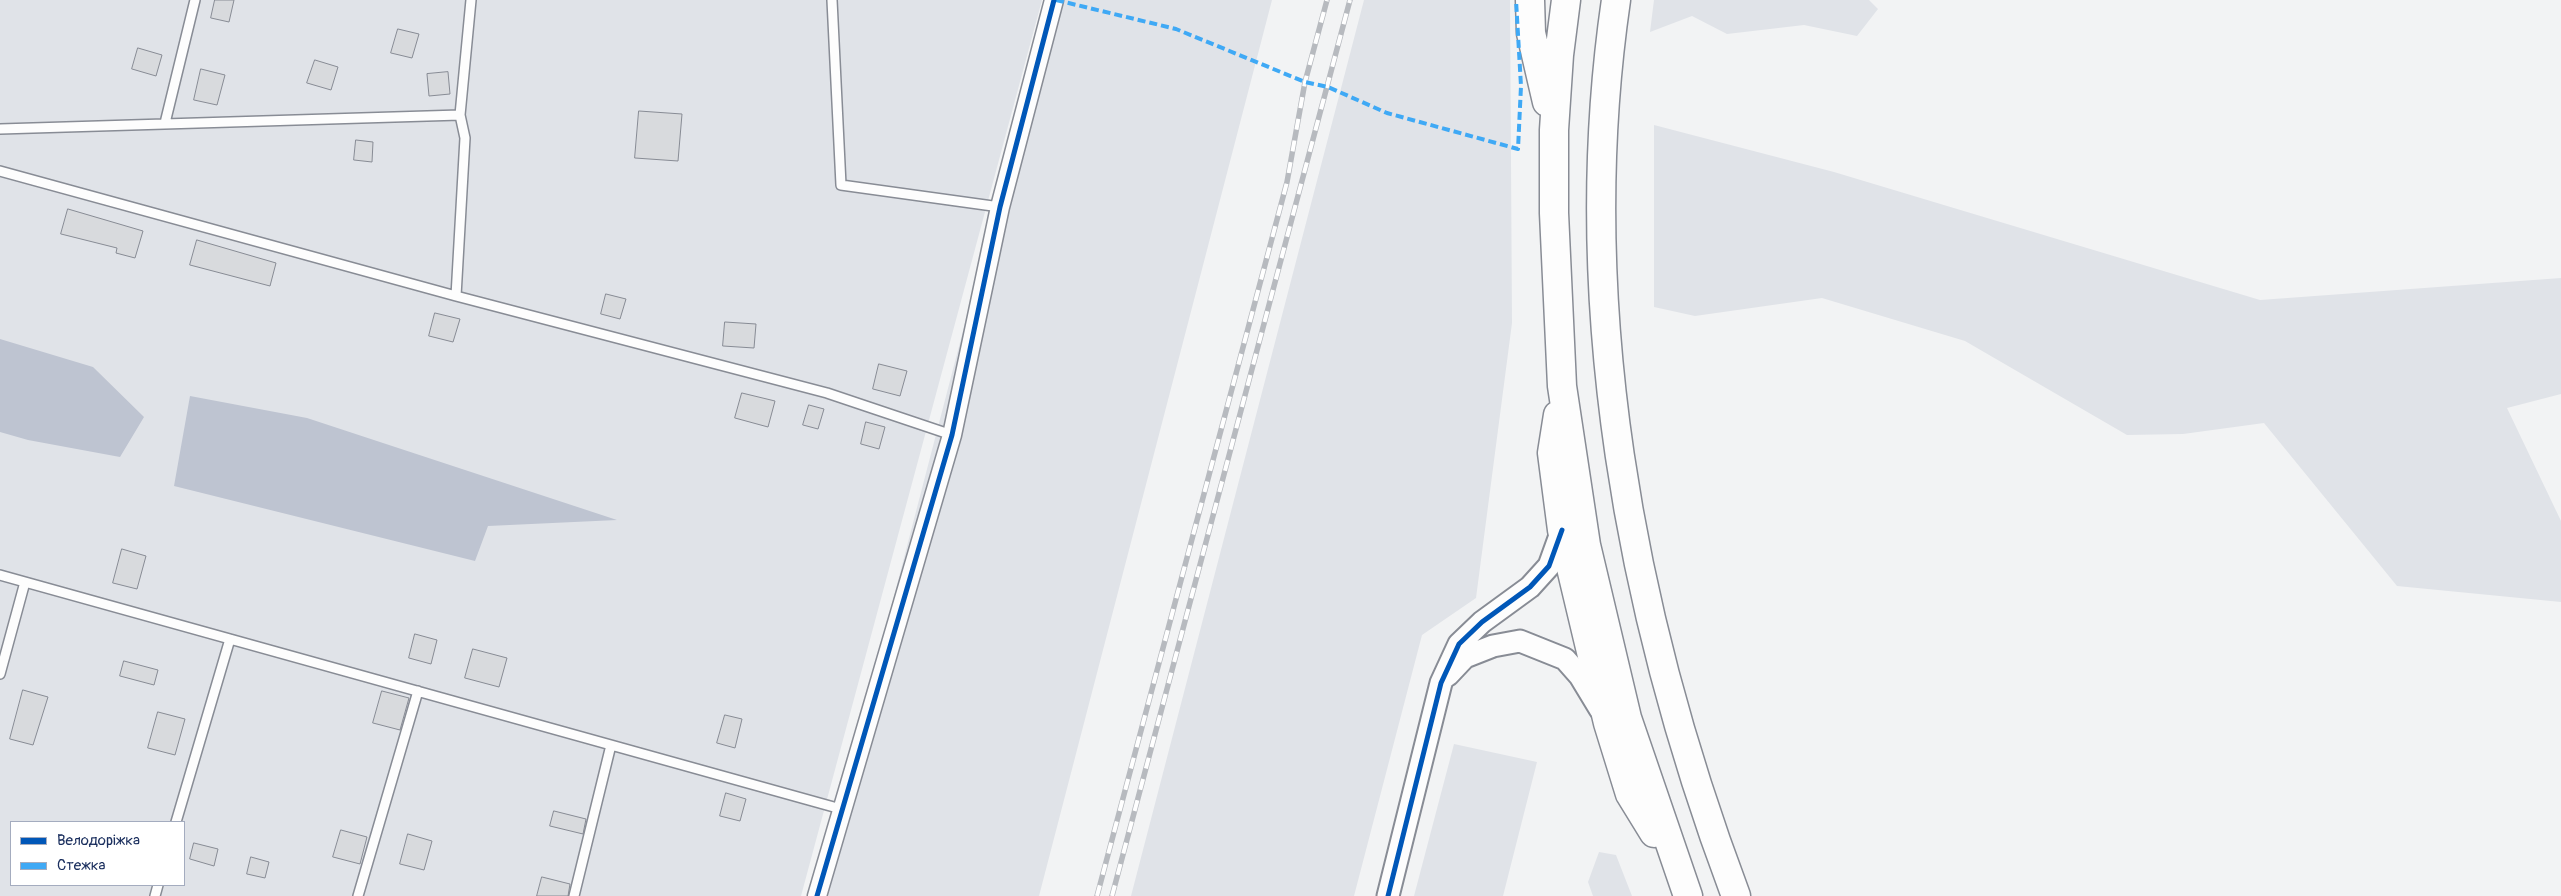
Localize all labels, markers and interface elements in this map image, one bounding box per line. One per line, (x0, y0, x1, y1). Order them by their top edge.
legend (10, 821, 185, 886)
text: Велодоріжка (57, 831, 140, 850)
text: Стежка (57, 856, 105, 875)

